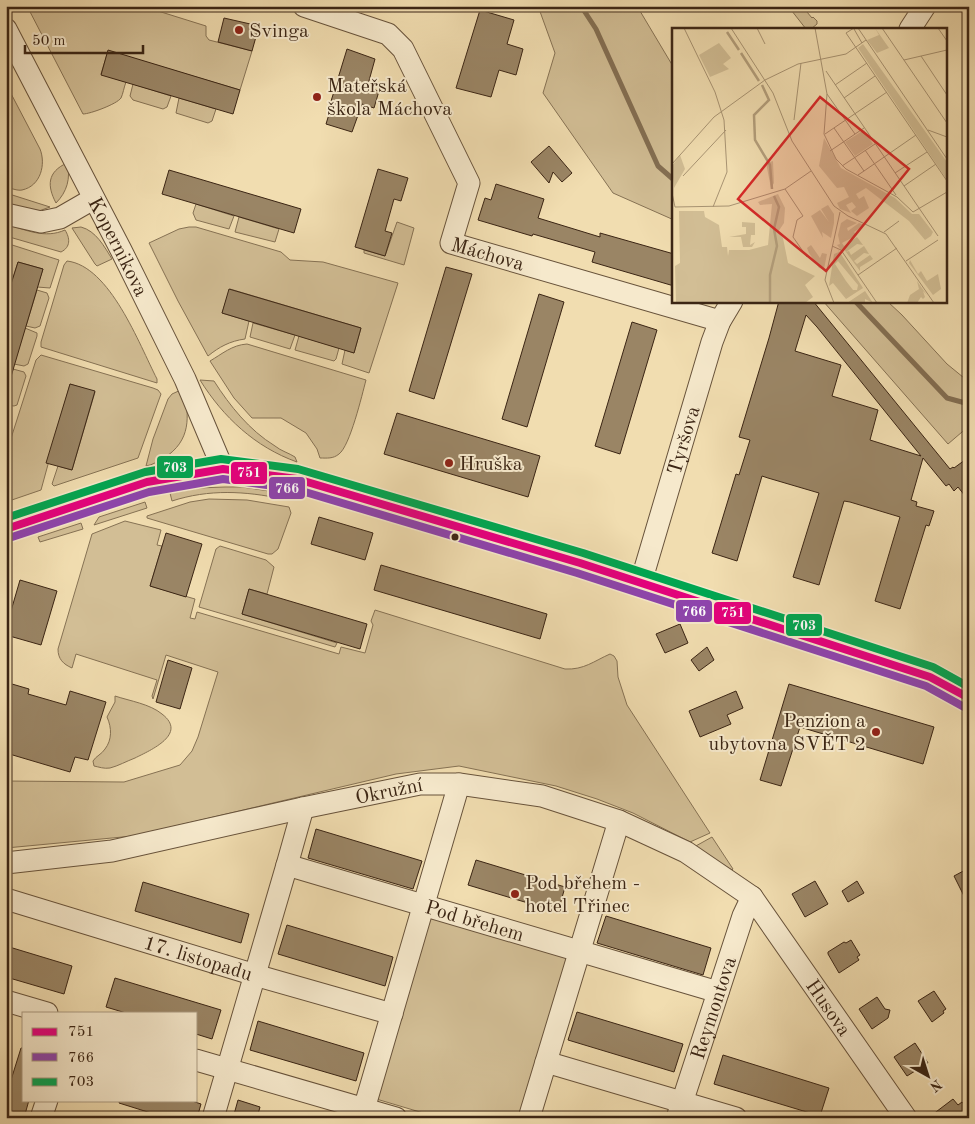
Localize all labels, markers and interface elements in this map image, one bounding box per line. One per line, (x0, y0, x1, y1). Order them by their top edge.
scale bar (25, 22, 142, 54)
place label: Svinga (249, 22, 309, 42)
marker: Svinga (233, 24, 245, 36)
inset map (672, 28, 948, 302)
text: 50 m (32, 34, 66, 49)
place label: Mateřská škola Máchova (327, 77, 452, 120)
marker: Mateřská škola Máchova (311, 91, 323, 103)
street label: Kopernikova (83, 195, 150, 300)
street label: Máchova (448, 235, 526, 276)
street label: Tyršova (665, 404, 705, 477)
line badge: 703 (156, 455, 194, 479)
place label: Hruška (459, 455, 523, 475)
marker: Hruška (443, 457, 455, 469)
text: 703 (163, 461, 187, 475)
line badge: 751 (230, 461, 268, 485)
text: 751 (237, 466, 261, 480)
line badge: 766 (268, 476, 306, 500)
text: 766 (275, 482, 299, 496)
unlabelled marker (450, 532, 460, 542)
line badge: 766 (675, 599, 713, 623)
line badge: 751 (713, 601, 752, 625)
text: 766 (682, 605, 706, 619)
text: 751 (721, 606, 745, 620)
line badge: 703 (785, 613, 823, 637)
text: 703 (792, 619, 816, 633)
place label: Penzion a ubytovna SVĚT 2 (708, 712, 866, 755)
marker: Penzion a ubytovna SVĚT 2 (870, 726, 882, 738)
street label: Okružní (354, 776, 425, 809)
place label: Pod břehem - hotel Třinec (525, 874, 640, 917)
marker: Pod břehem - hotel Třinec (509, 888, 521, 900)
street label: Pod břehem (422, 898, 526, 946)
street label: 17. listopadu (141, 934, 255, 986)
street label: Reymontova (689, 954, 741, 1062)
street label: Husova (801, 977, 854, 1041)
legend (22, 1012, 198, 1102)
text: 751 (68, 1025, 94, 1040)
text: 766 (68, 1051, 94, 1066)
north arrow (902, 1052, 952, 1102)
text: 703 (68, 1075, 94, 1090)
text: N (927, 1077, 944, 1094)

